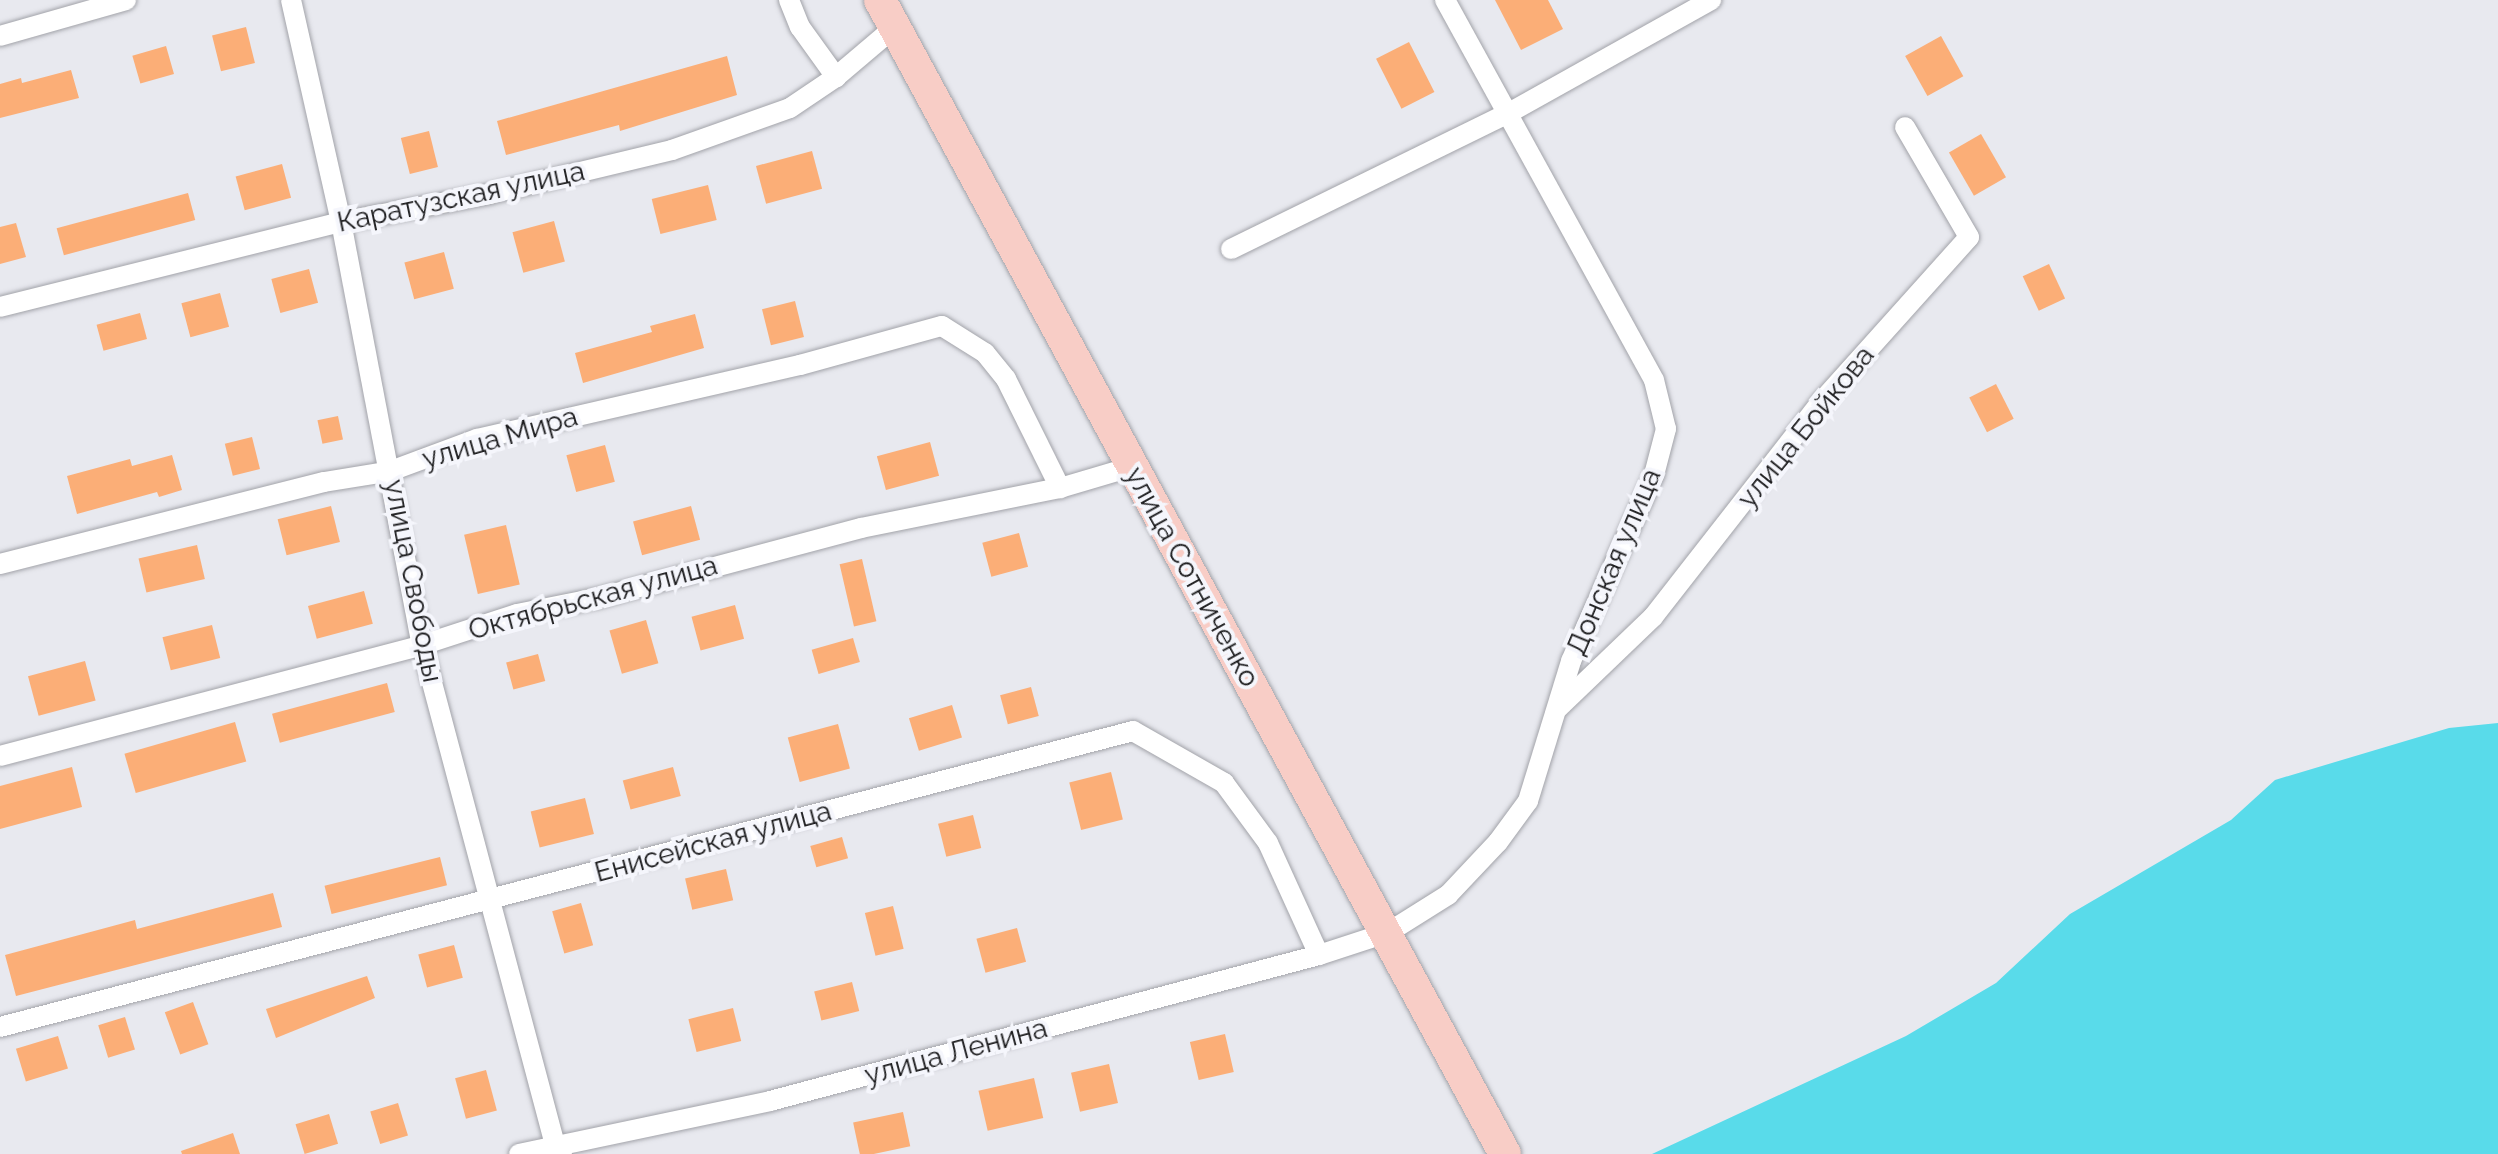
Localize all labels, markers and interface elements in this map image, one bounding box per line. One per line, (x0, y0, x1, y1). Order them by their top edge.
street label: Каратузская улица (334, 154, 588, 240)
street label: улица Бойкова (1730, 339, 1882, 515)
street label: улица Мира (418, 400, 582, 476)
street label: улица Сотниченко (1118, 461, 1266, 693)
street label: Донская улица (1559, 463, 1669, 661)
street label: улица Свободы (377, 477, 449, 685)
street label: Октябрьская улица (465, 549, 721, 647)
street label: Енисейская улица (591, 794, 835, 890)
street label: улица Ленина (861, 1011, 1051, 1093)

